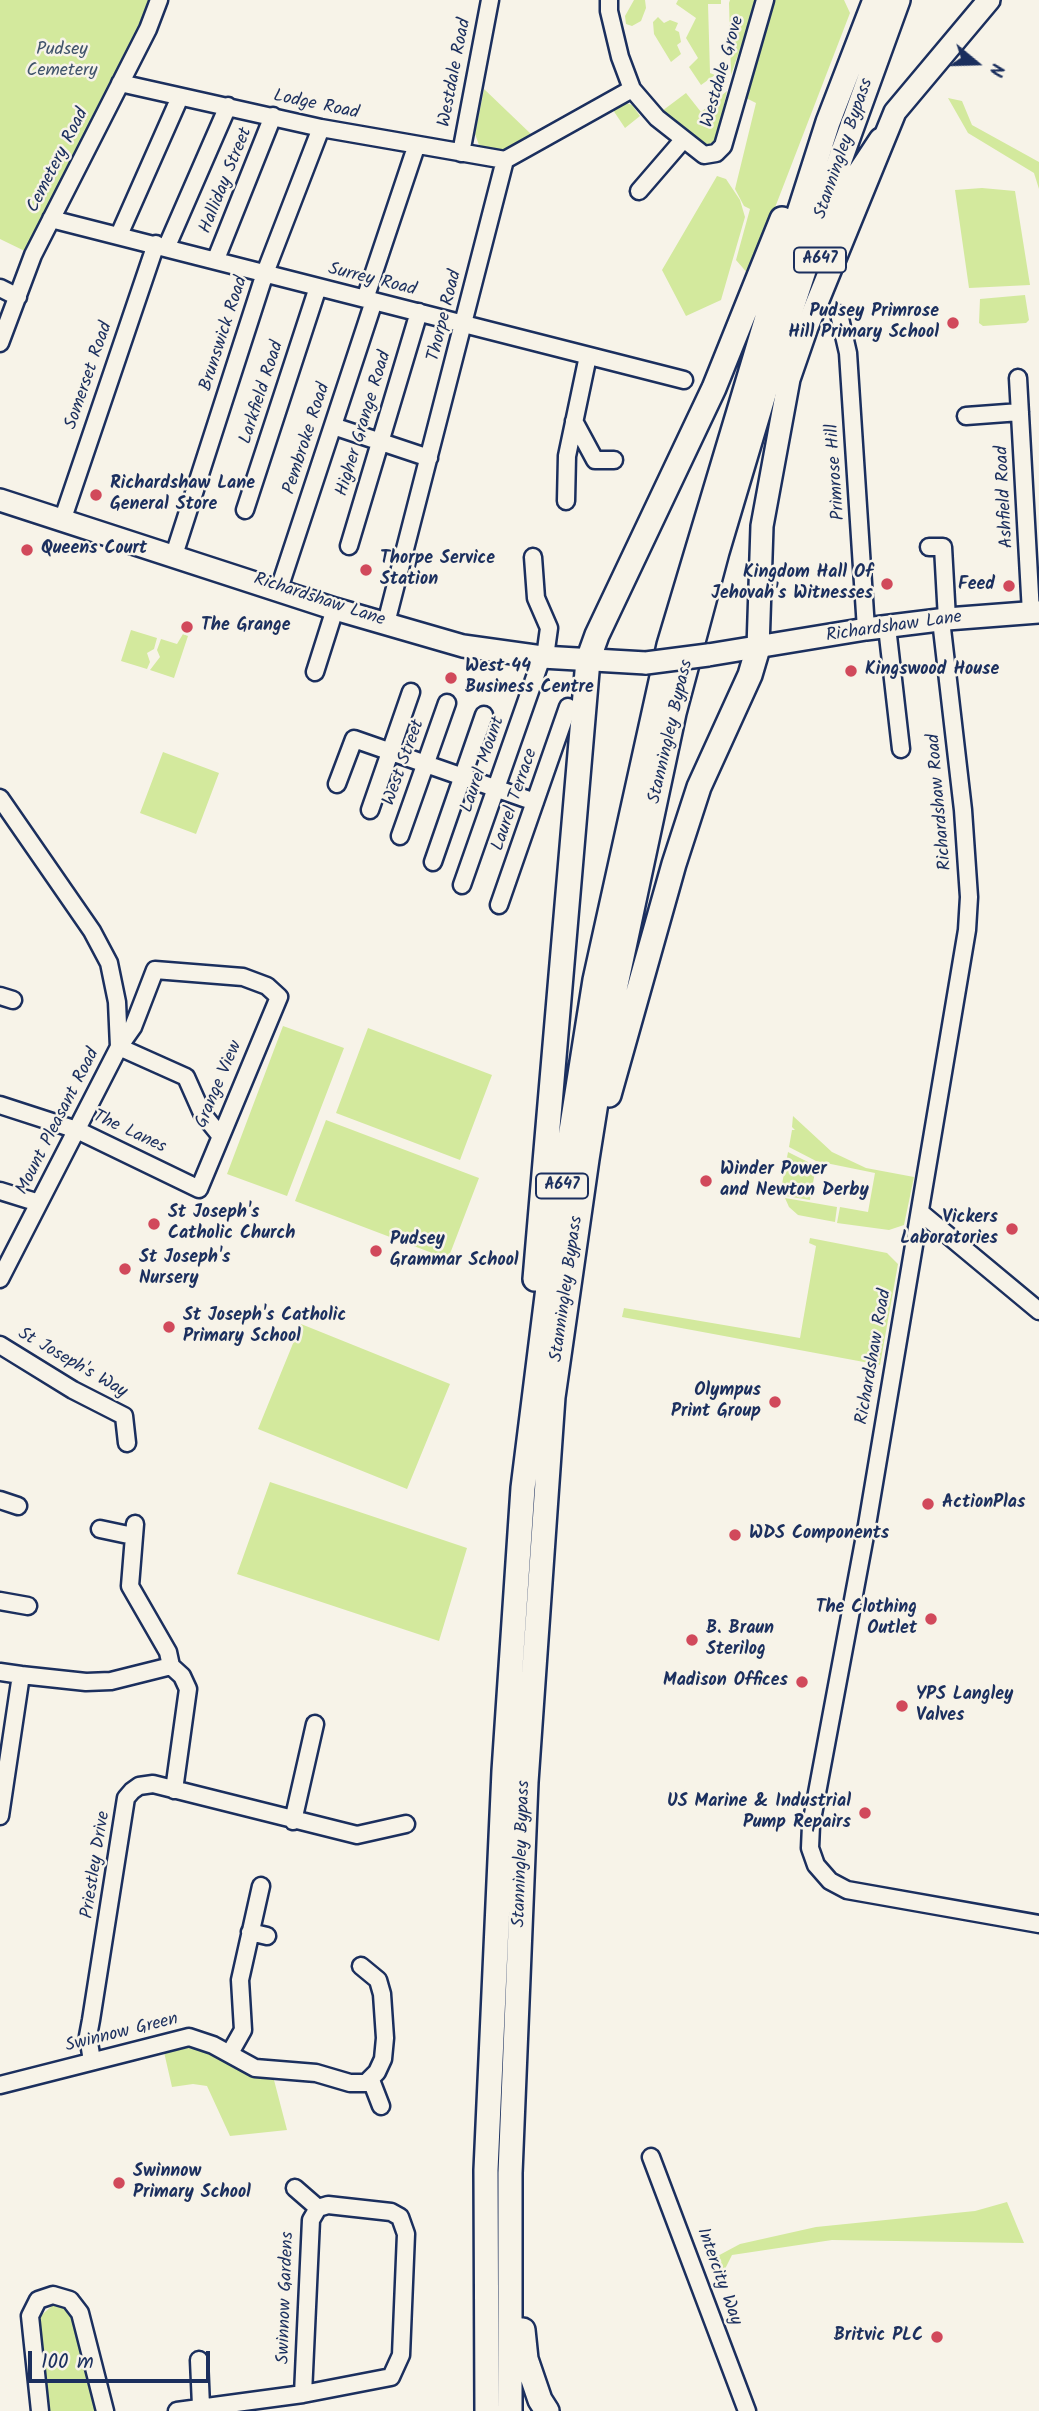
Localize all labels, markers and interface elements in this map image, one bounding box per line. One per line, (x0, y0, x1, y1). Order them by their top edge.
street label: Westdale Grove (698, 14, 750, 130)
street label: Westdale Road (435, 17, 477, 129)
north arrow (941, 28, 1011, 98)
park label: Pudsey Cemetery (27, 40, 97, 82)
text: N (980, 59, 1012, 80)
street label: Stanningley Bypass (811, 76, 879, 222)
street label: Lodge Road (271, 86, 361, 126)
street label: Cemetery Road (23, 105, 95, 217)
street label: Halliday Street (196, 125, 258, 237)
road number: A647 (794, 248, 846, 272)
street label: Surrey Road (326, 260, 418, 302)
street label: Thorpe Road (424, 268, 468, 364)
street label: Brunswick Road (196, 274, 254, 394)
place label: Pudsey Primrose Hill Primary School (788, 302, 939, 344)
marker: Pudsey Primrose Hill Primary School (945, 315, 961, 331)
street label: Somerset Road (62, 319, 118, 433)
street label: Larkfield Road (236, 339, 290, 447)
street label: Higher Grange Road (333, 349, 397, 499)
street label: Pembroke Road (280, 381, 336, 497)
street label: Primrose Hill (823, 423, 851, 521)
street label: Ashfield Road (993, 445, 1019, 549)
place label: Richardshaw Lane General Store (110, 474, 255, 516)
marker: Richardshaw Lane General Store (88, 487, 104, 503)
place label: Queens Court (41, 539, 147, 561)
marker: Queens Court (19, 542, 35, 558)
place label: Thorpe Service Station (380, 549, 495, 592)
marker: Thorpe Service Station (358, 562, 374, 578)
place label: Kingdom Hall Of Jehovah's Witnesses (711, 563, 873, 606)
street label: Richardshaw Lane (251, 570, 387, 632)
place label: Feed (958, 575, 995, 597)
marker: Kingdom Hall Of Jehovah's Witnesses (879, 576, 895, 592)
marker: Feed (1001, 578, 1017, 594)
street label: Richardshaw Lane (825, 608, 963, 648)
place label: The Grange (201, 616, 290, 638)
marker: The Grange (179, 619, 195, 635)
place label: West 44 Business Centre (465, 657, 594, 700)
street label: Stanningley Bypass (645, 658, 699, 806)
place label: Kingswood House (865, 660, 999, 682)
marker: Kingswood House (843, 663, 859, 679)
marker: West 44 Business Centre (443, 670, 459, 686)
street label: Laurel Mount (457, 714, 511, 816)
street label: West Street (380, 717, 430, 809)
street label: Richardshaw Road (924, 733, 958, 871)
street label: Laurel Terrace (488, 746, 544, 854)
street label: Grange View (192, 1038, 248, 1132)
street label: Mount Pleasant Road (13, 1045, 105, 1199)
street label: The Lanes (89, 1107, 169, 1159)
place label: Winder Power and Newton Derby (720, 1160, 869, 1202)
marker: Winder Power and Newton Derby (698, 1173, 714, 1189)
road number: A647 (536, 1174, 588, 1198)
place label: St Joseph's Catholic Church (168, 1203, 295, 1246)
place label: Vickers Laboratories (900, 1208, 998, 1250)
street label: Stanningley Bypass (547, 1215, 589, 1363)
marker: St Joseph's Catholic Church (146, 1216, 162, 1232)
marker: Vickers Laboratories (1004, 1221, 1020, 1237)
place label: Pudsey Grammar School (390, 1230, 519, 1272)
marker: Pudsey Grammar School (368, 1243, 384, 1259)
place label: St Joseph's Nursery (139, 1248, 230, 1290)
marker: St Joseph's Nursery (117, 1261, 133, 1277)
street label: Richardshaw Road (852, 1288, 898, 1426)
place label: St Joseph's Catholic Primary School (183, 1306, 346, 1348)
marker: St Joseph's Catholic Primary School (161, 1319, 177, 1335)
street label: St Joseph's Way (13, 1324, 131, 1404)
place label: Olympus Print Group (671, 1381, 761, 1424)
marker: Olympus Print Group (767, 1394, 783, 1410)
place label: ActionPlas (942, 1493, 1025, 1515)
marker: ActionPlas (920, 1496, 936, 1512)
place label: WDS Components (749, 1524, 889, 1546)
marker: WDS Components (727, 1527, 743, 1543)
place label: The Clothing Outlet (816, 1598, 917, 1640)
marker: The Clothing Outlet (923, 1611, 939, 1627)
place label: B. Braun Sterilog (706, 1619, 774, 1662)
marker: B. Braun Sterilog (684, 1632, 700, 1648)
place label: Madison Offices (663, 1671, 788, 1693)
marker: Madison Offices (794, 1674, 810, 1690)
place label: YPS Langley Valves (916, 1685, 1013, 1728)
marker: YPS Langley Valves (894, 1698, 910, 1714)
street label: Stanningley Bypass (510, 1780, 536, 1928)
place label: US Marine & Industrial Pump Repairs (667, 1792, 851, 1834)
marker: US Marine & Industrial Pump Repairs (857, 1805, 873, 1821)
street label: Priestley Drive (78, 1810, 116, 1920)
street label: Swinnow Green (63, 2010, 181, 2058)
place label: Swinnow Primary School (133, 2162, 251, 2204)
marker: Swinnow Primary School (111, 2175, 127, 2191)
street label: Intercity Way (690, 2225, 746, 2329)
street label: Swinnow Gardens (274, 2231, 300, 2365)
place label: Britvic PLC (834, 2326, 923, 2348)
marker: Britvic PLC (929, 2329, 945, 2345)
scale bar (32, 2338, 214, 2382)
text: 100 m (41, 2346, 94, 2379)

